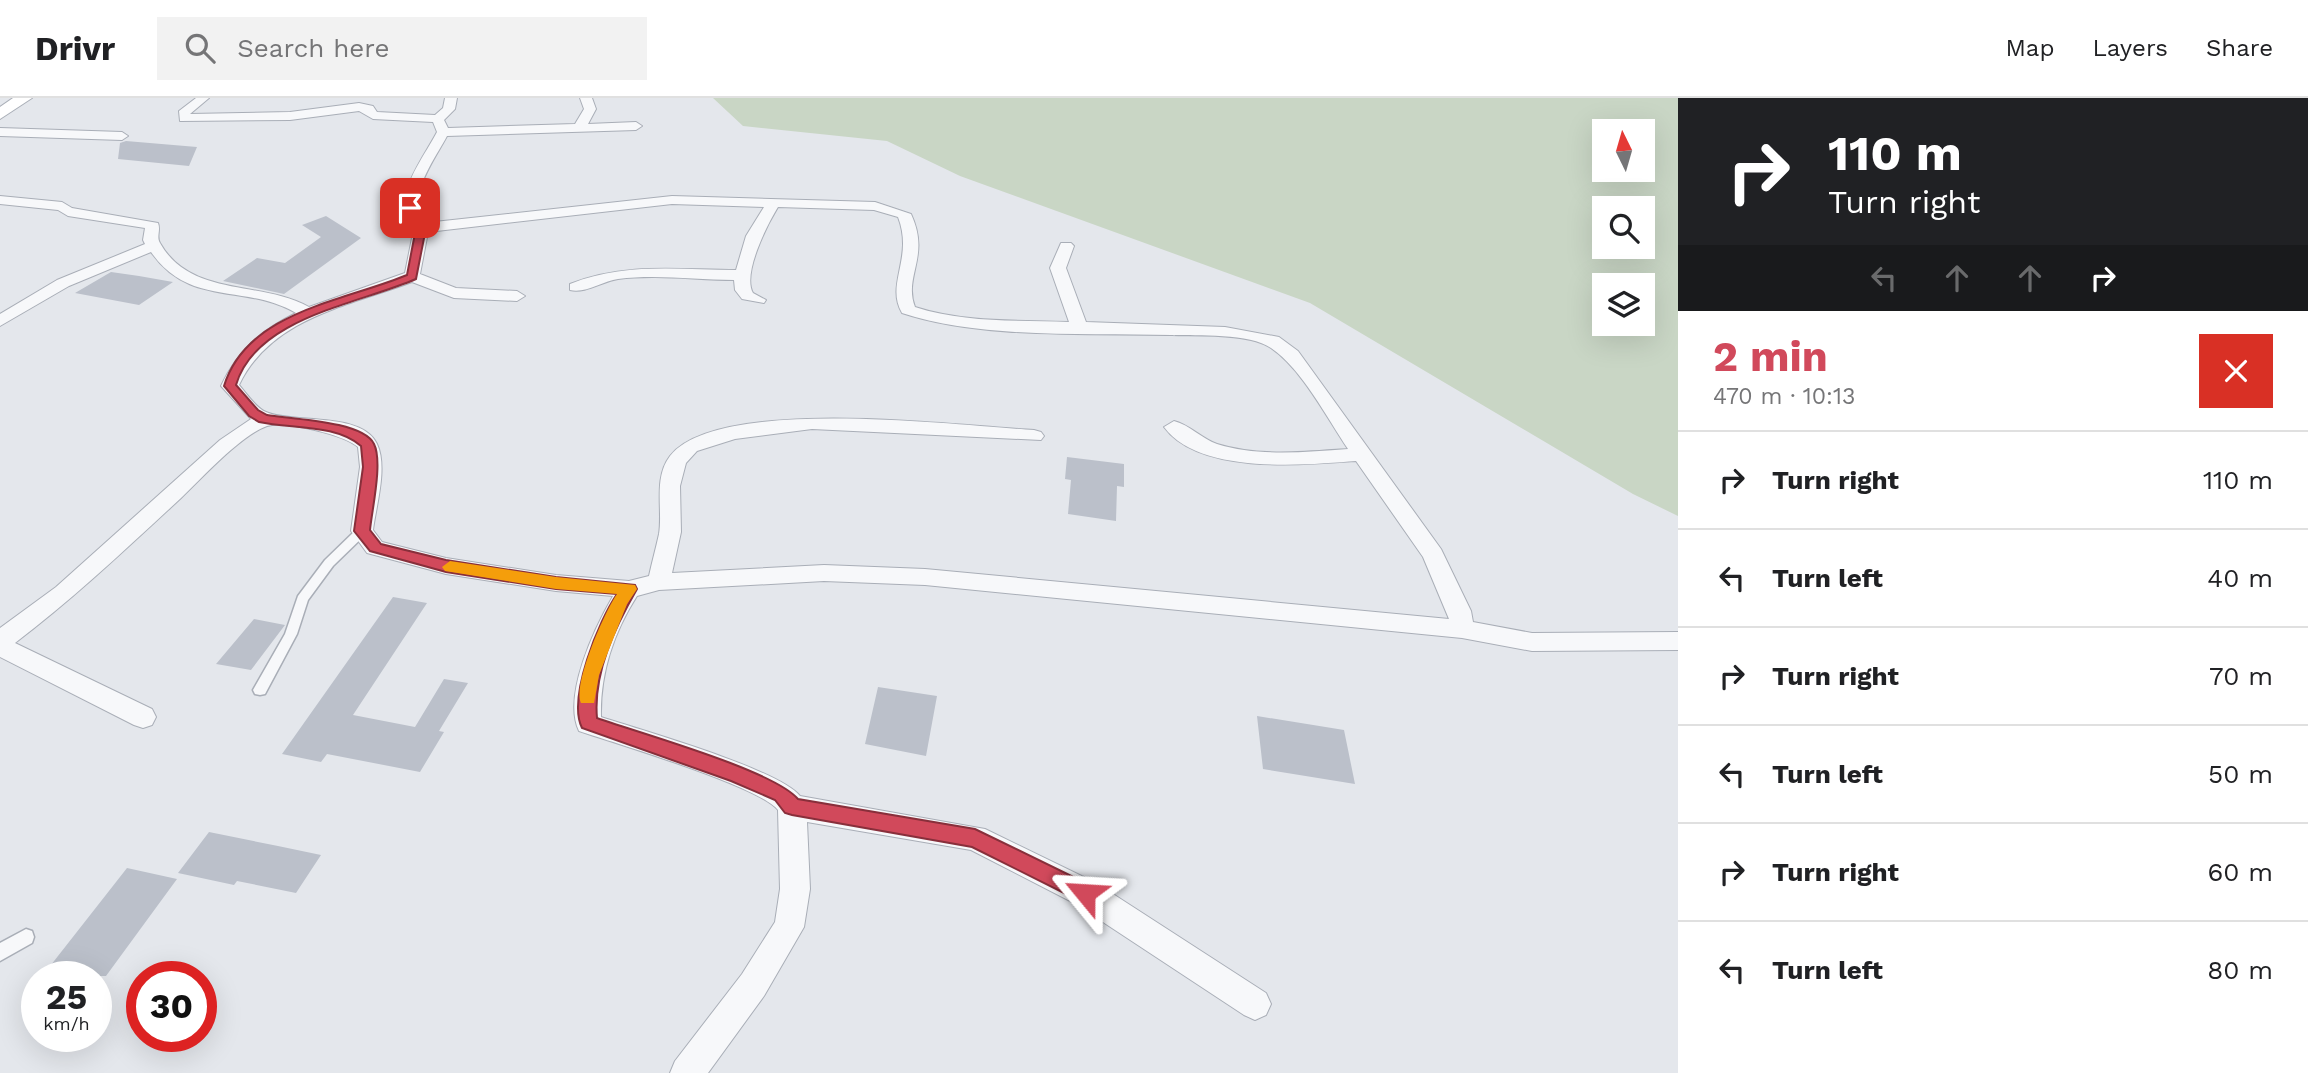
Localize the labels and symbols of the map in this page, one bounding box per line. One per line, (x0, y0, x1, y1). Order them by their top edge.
north arrow (1592, 119, 1656, 182)
pin (380, 178, 440, 238)
position arrow (1048, 856, 1122, 930)
speed limit sign: 30 (126, 961, 217, 1052)

